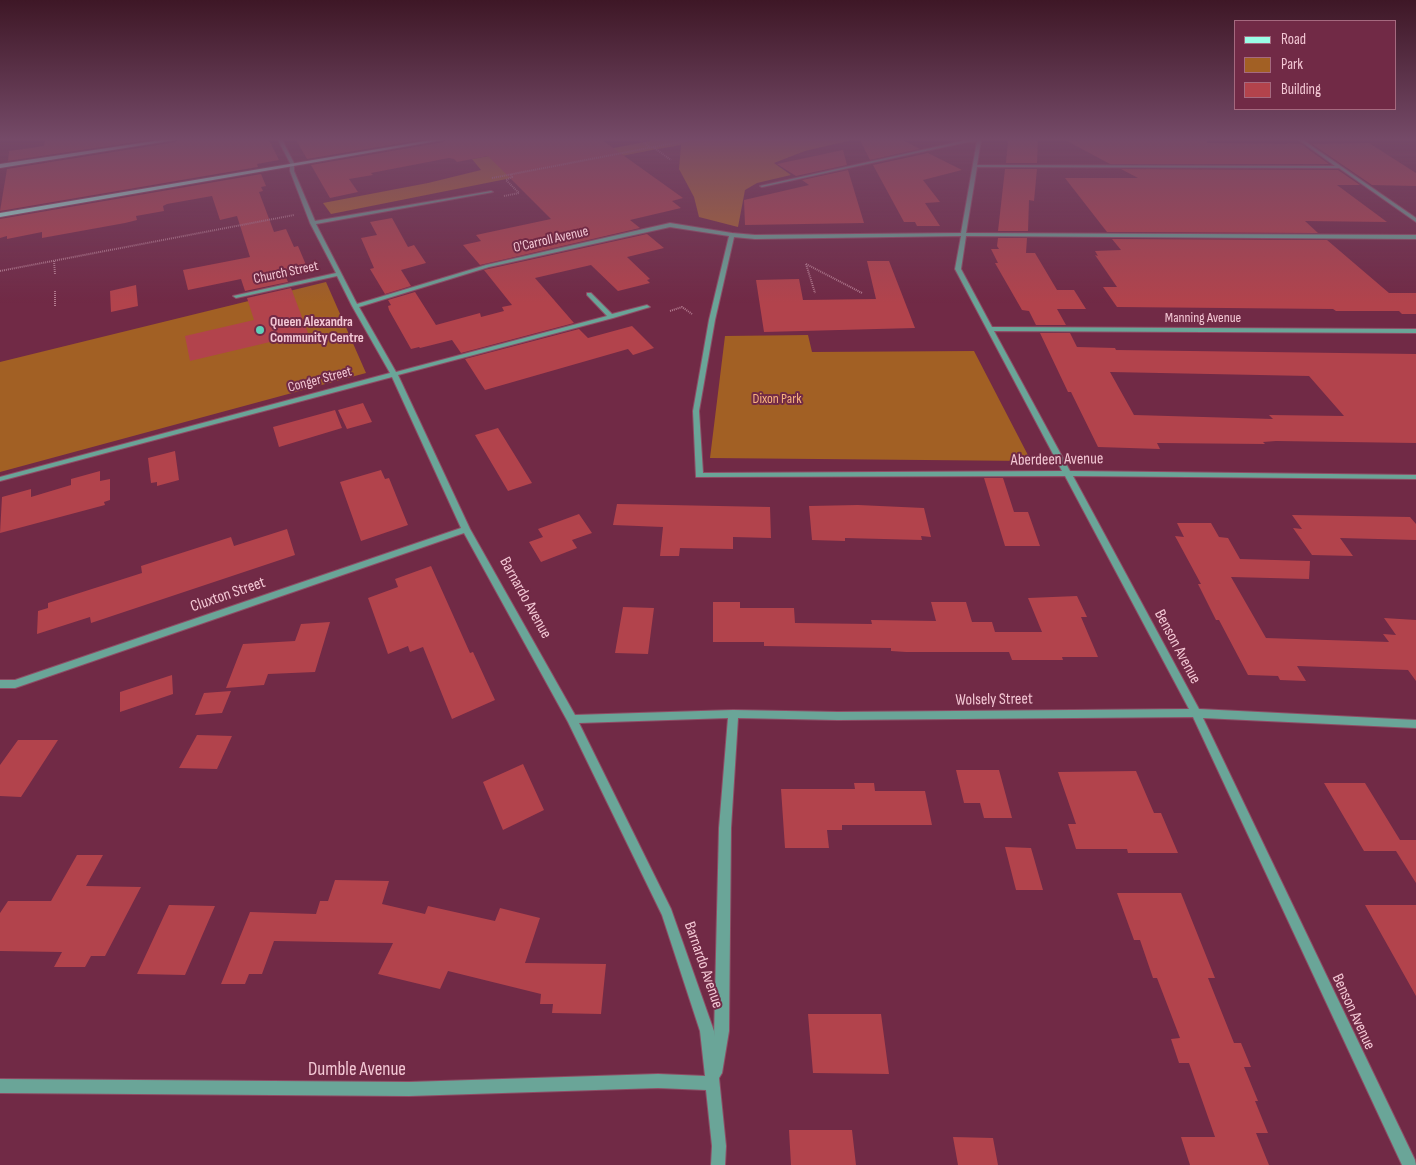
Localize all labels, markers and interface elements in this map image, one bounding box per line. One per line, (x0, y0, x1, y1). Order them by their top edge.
legend (1234, 20, 1396, 110)
text: Road (1281, 30, 1306, 49)
text: Park (1281, 55, 1303, 74)
text: Building (1281, 80, 1321, 99)
street label: O'Carroll Avenue (512, 223, 590, 257)
street label: Church Street (252, 258, 320, 288)
street label: Manning Avenue (1165, 310, 1241, 326)
place label: Queen Alexandra Community Centre (270, 314, 364, 347)
marker: Queen Alexandra Community Centre (254, 324, 266, 336)
street label: Conger Street (286, 363, 354, 397)
park label: Dixon Park (752, 391, 802, 407)
street label: Aberdeen Avenue (1011, 450, 1103, 470)
street label: Barnardo Avenue (495, 554, 555, 642)
street label: Cluxton Street (188, 573, 268, 617)
street label: Benson Avenue (1149, 607, 1205, 687)
street label: Wolsely Street (955, 690, 1033, 710)
street label: Barnardo Avenue (679, 919, 727, 1011)
street label: Benson Avenue (1327, 971, 1379, 1053)
street label: Dumble Avenue (308, 1059, 406, 1081)

